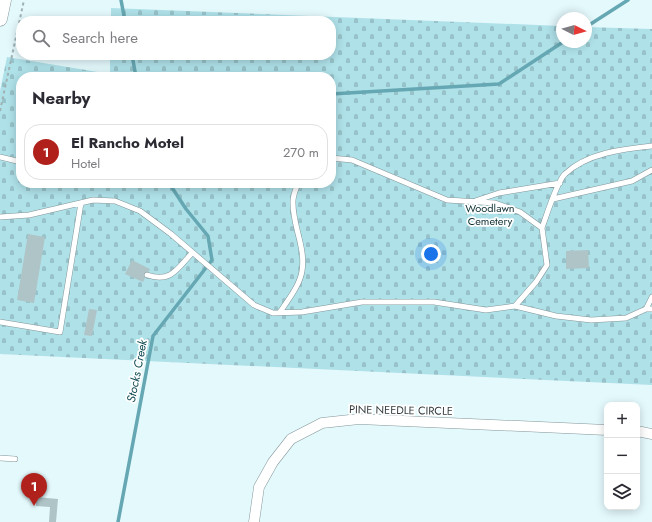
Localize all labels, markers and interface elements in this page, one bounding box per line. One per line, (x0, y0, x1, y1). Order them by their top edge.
north arrow (556, 12, 592, 48)
search box (16, 16, 336, 60)
icon: search (30, 27, 52, 49)
text: Search here (62, 27, 138, 49)
text: Nearby (32, 86, 90, 110)
text: El Rancho Motel (71, 132, 184, 154)
text: 1 (43, 143, 49, 162)
text: 270 m (283, 143, 319, 162)
text: Hotel (71, 154, 100, 173)
park label: Woodlawn Cemetery (465, 200, 515, 229)
your location (421, 244, 441, 264)
water label: Stocks Creek (122, 337, 152, 404)
street label: PINE NEEDLE CIRCLE (349, 401, 453, 419)
map controls (604, 402, 640, 510)
button: + (604, 402, 640, 438)
button: − (604, 438, 640, 474)
pin: 1 (21, 473, 47, 506)
button: layers (604, 474, 640, 510)

